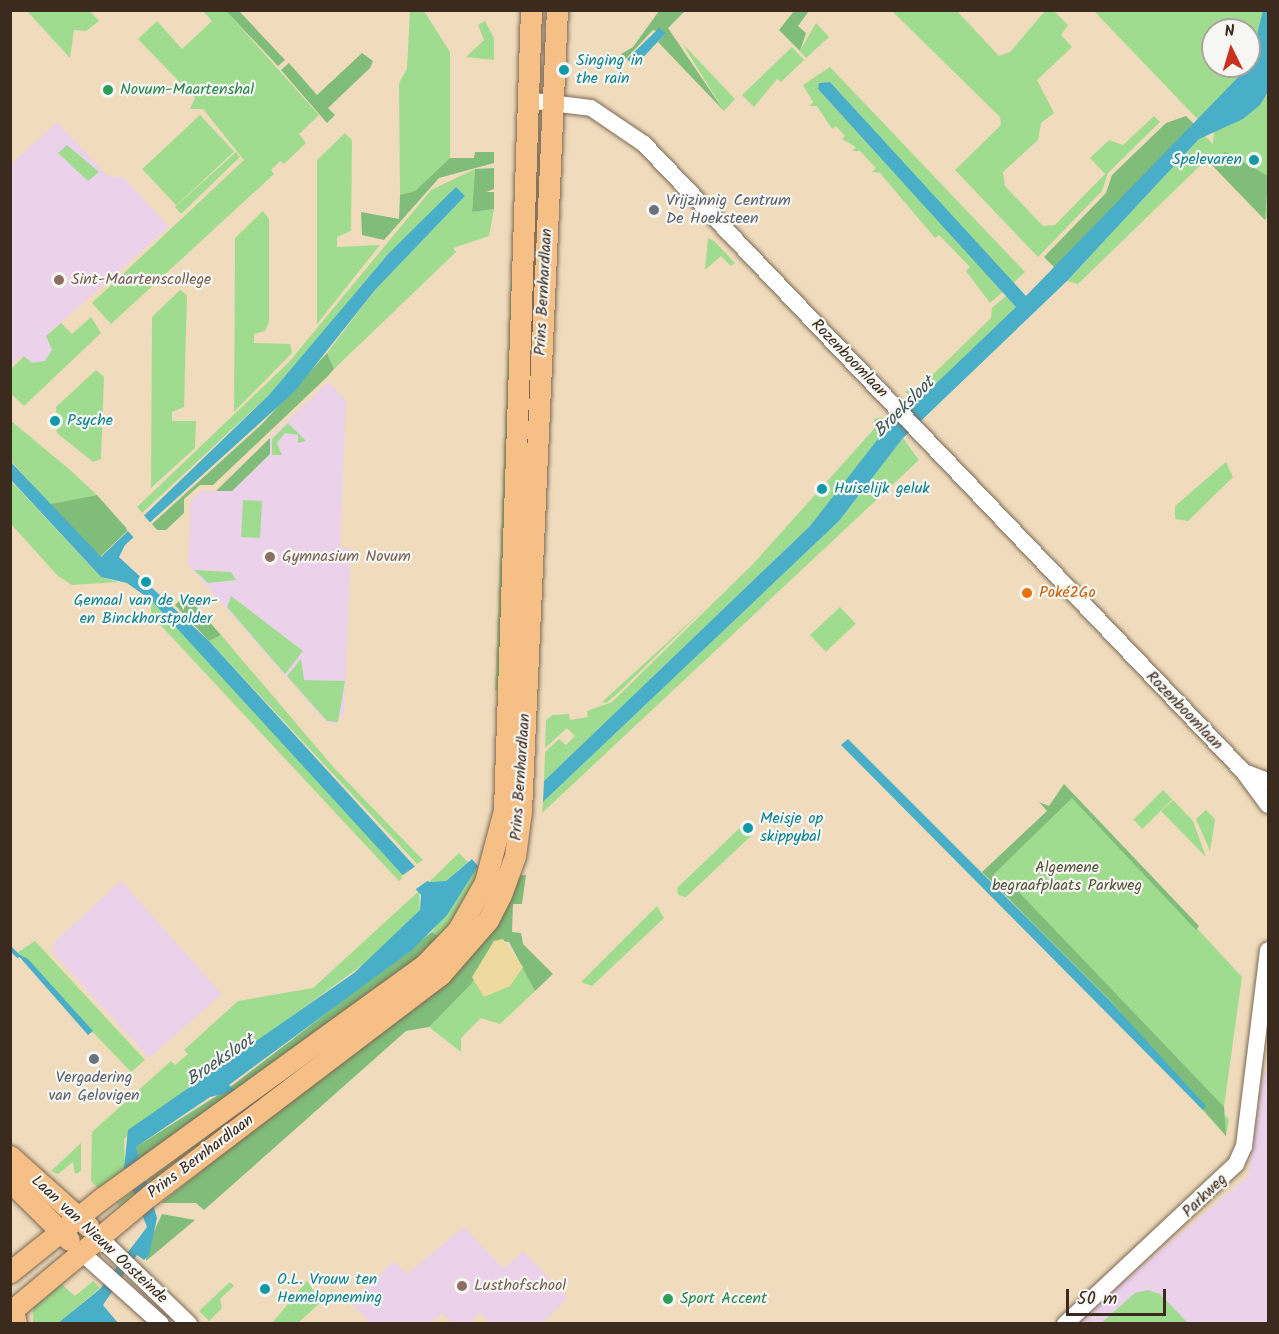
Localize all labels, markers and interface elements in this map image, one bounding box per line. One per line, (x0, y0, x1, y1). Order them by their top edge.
north arrow (1201, 18, 1261, 78)
text: N (1223, 19, 1236, 44)
place label: Singing in the rain (576, 51, 643, 89)
marker: Singing in the rain (557, 63, 571, 77)
place label: Novum-Maartenshal (120, 80, 254, 100)
marker: Novum-Maartenshal (101, 83, 115, 97)
place label: Spelevaren (1172, 150, 1242, 170)
marker: Spelevaren (1247, 153, 1261, 167)
place label: Vrijzinnig Centrum De Hoeksteen (666, 191, 791, 229)
marker: Vrijzinnig Centrum De Hoeksteen (647, 203, 661, 217)
street label: Prins Bernhardlaan (531, 228, 557, 356)
place label: Sint-Maartenscollege (71, 270, 211, 290)
marker: Sint-Maartenscollege (52, 273, 66, 287)
street label: Rozenboomlaan (807, 315, 891, 403)
water label: Broeksloot (870, 373, 940, 443)
place label: Psyche (67, 411, 113, 431)
marker: Psyche (48, 414, 62, 428)
place label: Huiselijk geluk (834, 479, 930, 499)
marker: Huiselijk geluk (815, 482, 829, 496)
place label: Gymnasium Novum (282, 547, 411, 567)
marker: Gymnasium Novum (263, 550, 277, 564)
marker: Gemaal van de Veen- en Binckhorstpolder (139, 575, 153, 589)
place label: Poké2Go (1039, 583, 1096, 603)
marker: Poké2Go (1020, 586, 1034, 600)
place label: Gemaal van de Veen- en Binckhorstpolder (74, 591, 218, 629)
street label: Rozenboomlaan (1142, 667, 1226, 755)
street label: Prins Bernhardlaan (507, 713, 535, 841)
place label: Meisje op skippybal (760, 809, 823, 847)
marker: Meisje op skippybal (741, 821, 755, 835)
park label: Algemene begraafplaats Parkweg (992, 858, 1142, 896)
water label: Broeksloot (183, 1030, 259, 1092)
marker: Vergadering van Gelovigen (87, 1052, 101, 1066)
place label: Vergadering van Gelovigen (48, 1068, 140, 1106)
street label: Prins Bernhardlaan (144, 1111, 258, 1203)
street label: Parkweg (1179, 1170, 1231, 1222)
street label: Laan van Nieuw Oosteinde (27, 1172, 171, 1308)
place label: O.L. Vrouw ten Hemelopneming (277, 1270, 382, 1308)
place label: Lusthofschool (474, 1276, 566, 1296)
scale bar (1069, 1277, 1170, 1315)
marker: Lusthofschool (455, 1279, 469, 1293)
marker: O.L. Vrouw ten Hemelopneming (258, 1282, 272, 1296)
text: 50 m (1077, 1285, 1117, 1314)
place label: Sport Accent (680, 1289, 767, 1309)
marker: Sport Accent (661, 1292, 675, 1306)

